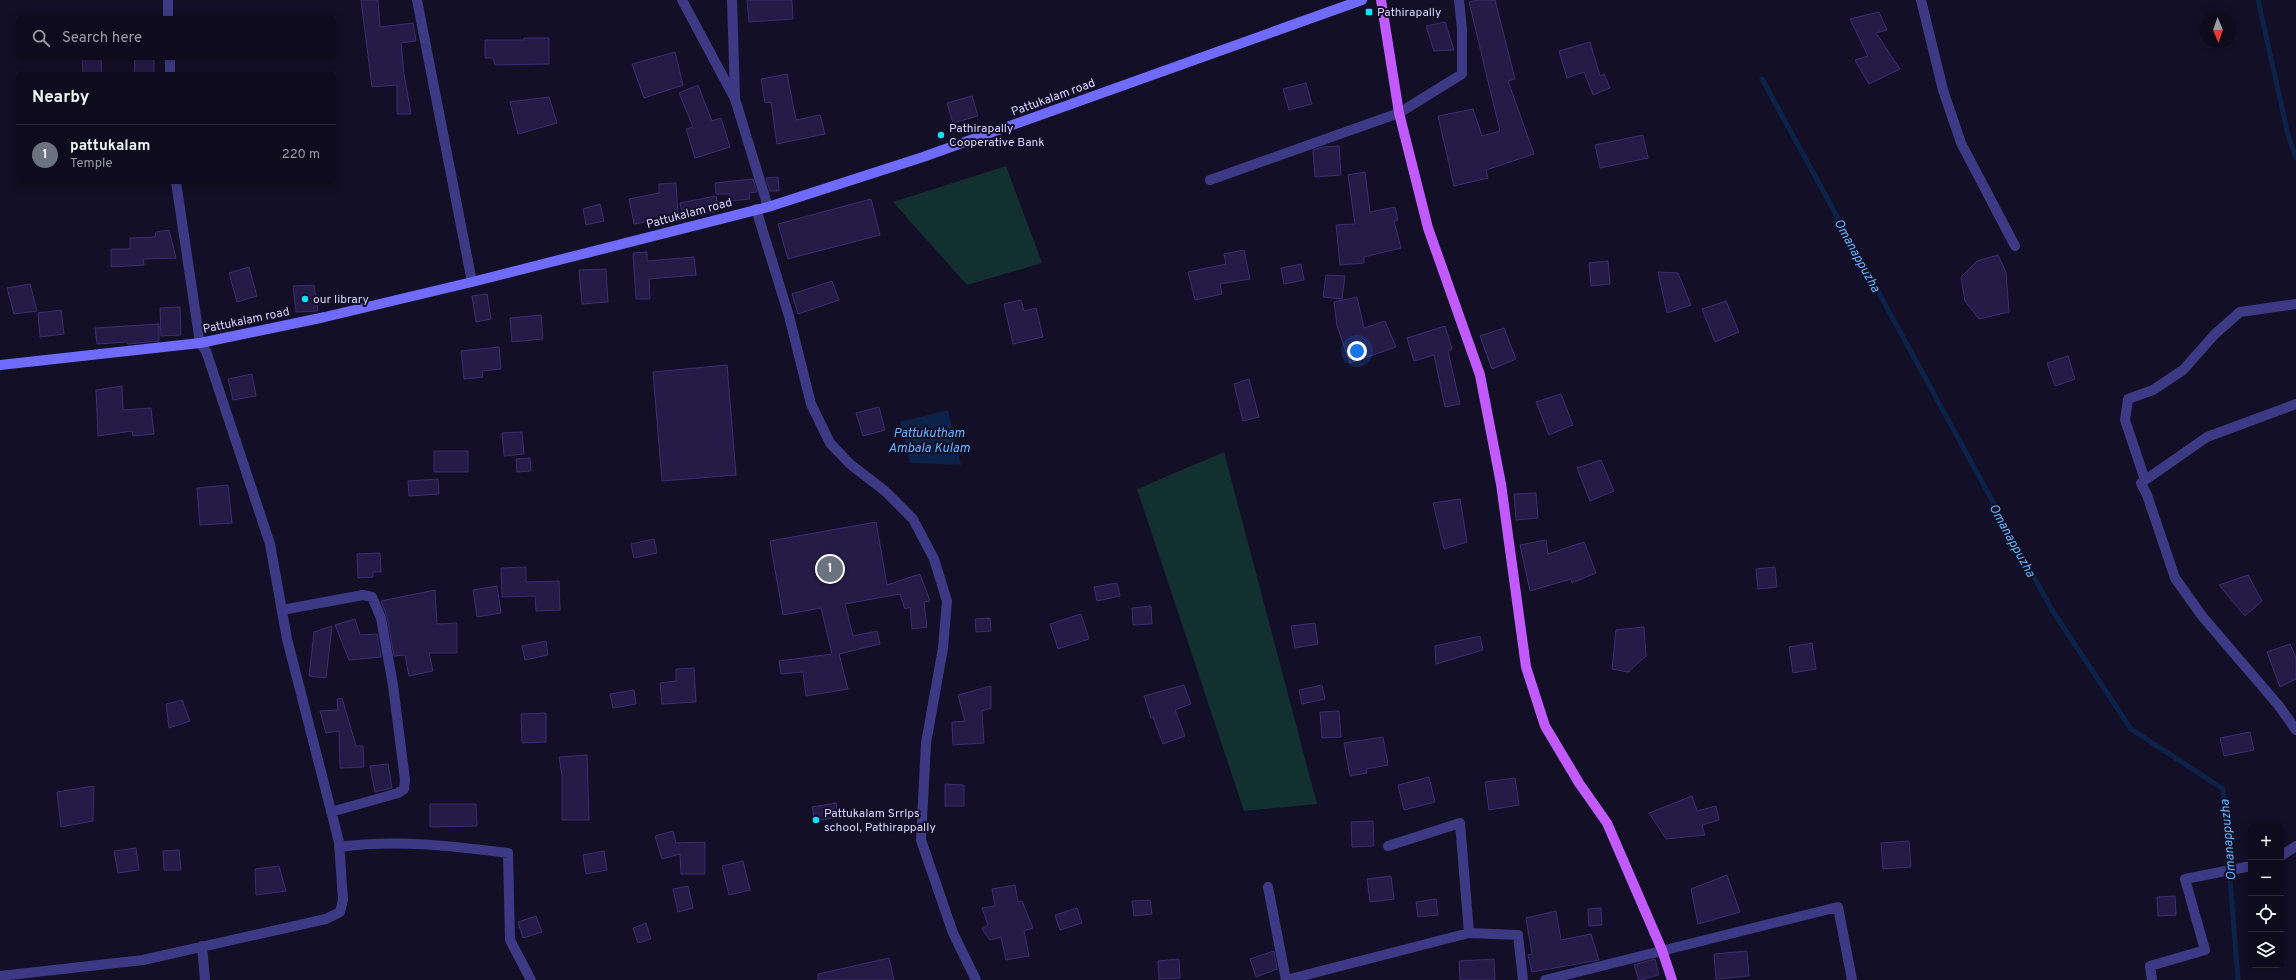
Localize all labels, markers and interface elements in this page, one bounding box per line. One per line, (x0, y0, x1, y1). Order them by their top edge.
place label: Pathirapally (1377, 5, 1441, 21)
marker: Pathirapally (1364, 7, 1374, 17)
north arrow (2200, 12, 2236, 48)
search box (16, 16, 336, 60)
icon: search (30, 27, 52, 49)
text: Search here (62, 29, 142, 48)
street label: Pattukalam road (1009, 75, 1098, 121)
text: Nearby (32, 87, 89, 109)
place label: Pathirapally Cooperative Bank (949, 121, 1045, 151)
marker: Pathirapally Cooperative Bank (936, 130, 946, 140)
text: pattukalam (70, 137, 150, 156)
text: 1 (42, 147, 48, 163)
text: 220 m (282, 147, 320, 163)
text: Temple (70, 156, 112, 172)
street label: Pattukalam road (645, 195, 734, 233)
water label: Omanappuzha (1830, 216, 1883, 296)
place label: our library (313, 292, 369, 308)
marker: our library (300, 294, 310, 304)
street label: Pattukalam road (201, 304, 291, 338)
your location (1347, 341, 1367, 361)
water label: Pattukutham Ambala Kulam (888, 426, 970, 457)
water label: Omanappuzha (1985, 501, 2038, 581)
pin: 1 (817, 554, 843, 584)
water label: Omanappuzha (2217, 798, 2241, 881)
place label: Pattukalam Srrlps school, Pathirappally (824, 806, 936, 836)
marker: Pattukalam Srrlps school, Pathirappally (811, 815, 821, 825)
map controls (2248, 824, 2284, 968)
button: + (2248, 824, 2284, 860)
button: − (2248, 860, 2284, 896)
button: locate (2248, 896, 2284, 932)
button: layers (2248, 932, 2284, 968)

